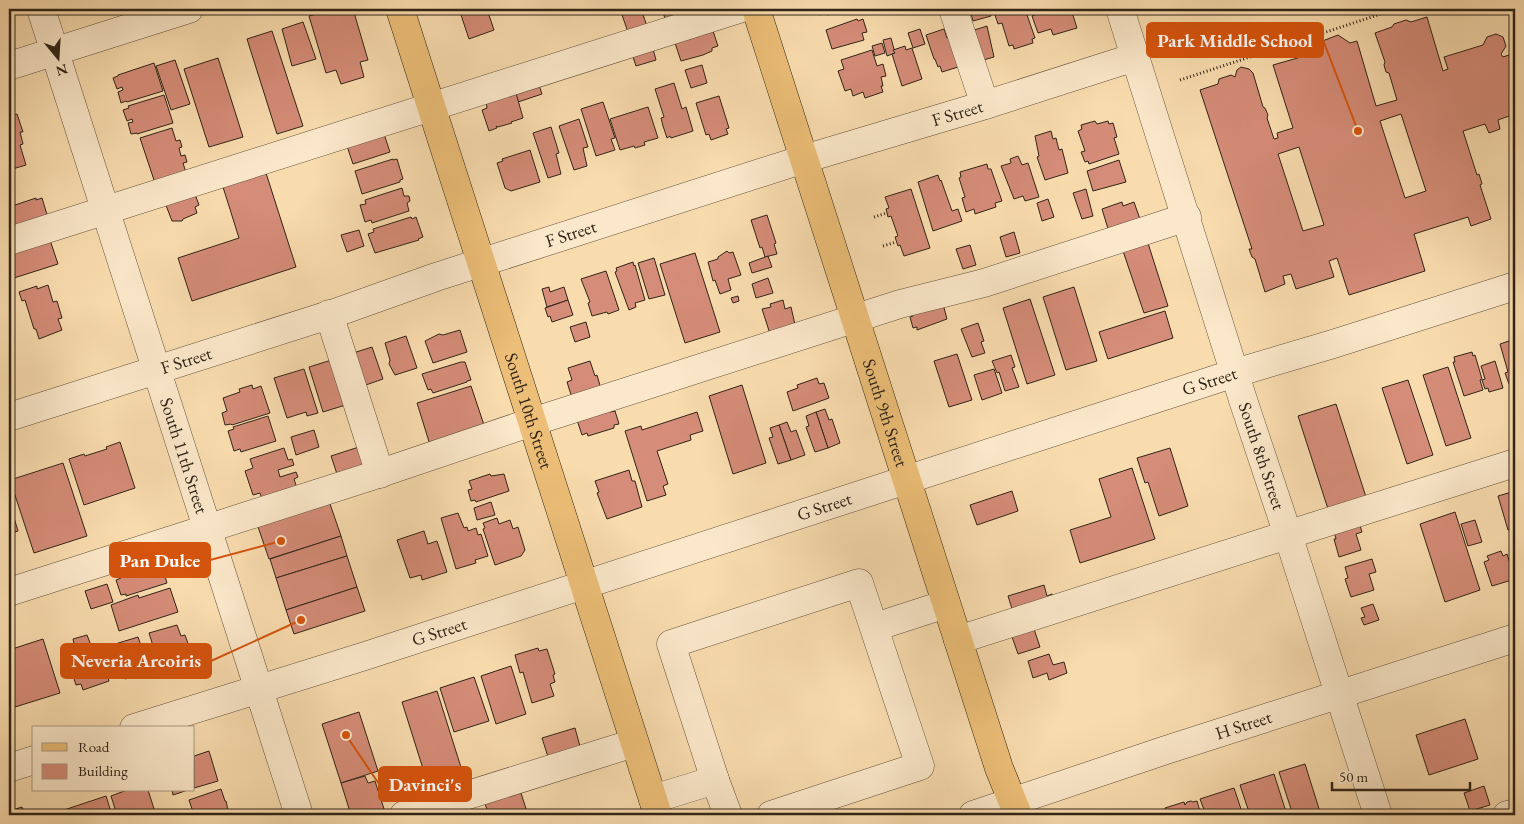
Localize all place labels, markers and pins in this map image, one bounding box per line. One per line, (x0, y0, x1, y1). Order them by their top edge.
callout: Park Middle School (1147, 23, 1323, 57)
callout: Pan Dulce (110, 543, 210, 577)
callout: Neveria Arcoiris (61, 644, 211, 678)
callout: Davinci's (379, 767, 471, 801)

